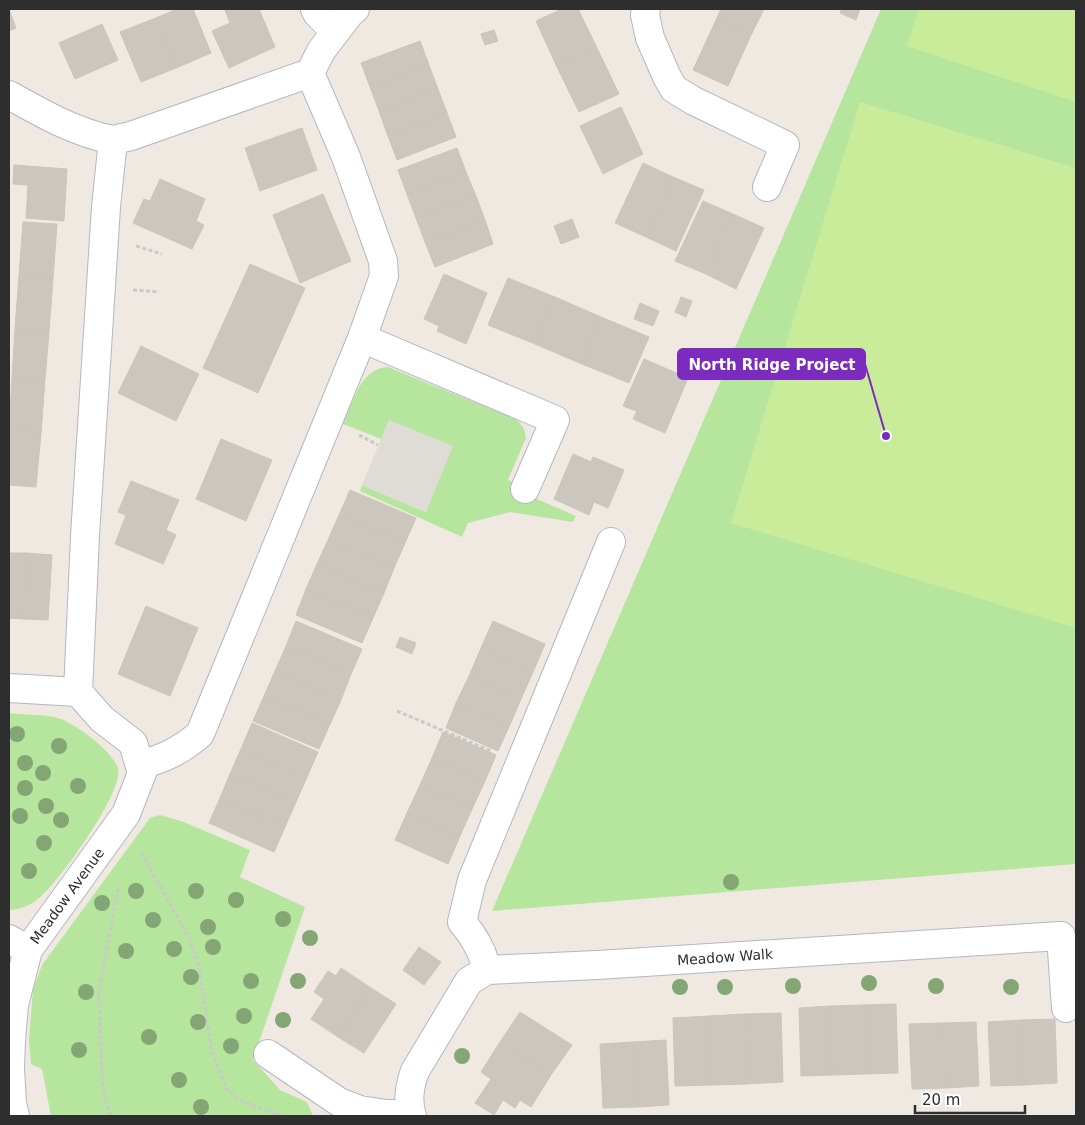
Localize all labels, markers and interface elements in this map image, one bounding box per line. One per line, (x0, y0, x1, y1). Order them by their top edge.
callout: North Ridge Project (678, 349, 865, 379)
text: North Ridge Project (689, 356, 855, 374)
street label: Meadow Avenue (27, 845, 107, 947)
street label: Meadow Walk (676, 946, 774, 968)
scale bar (915, 1082, 1025, 1114)
text: 20 m (922, 1091, 960, 1109)

